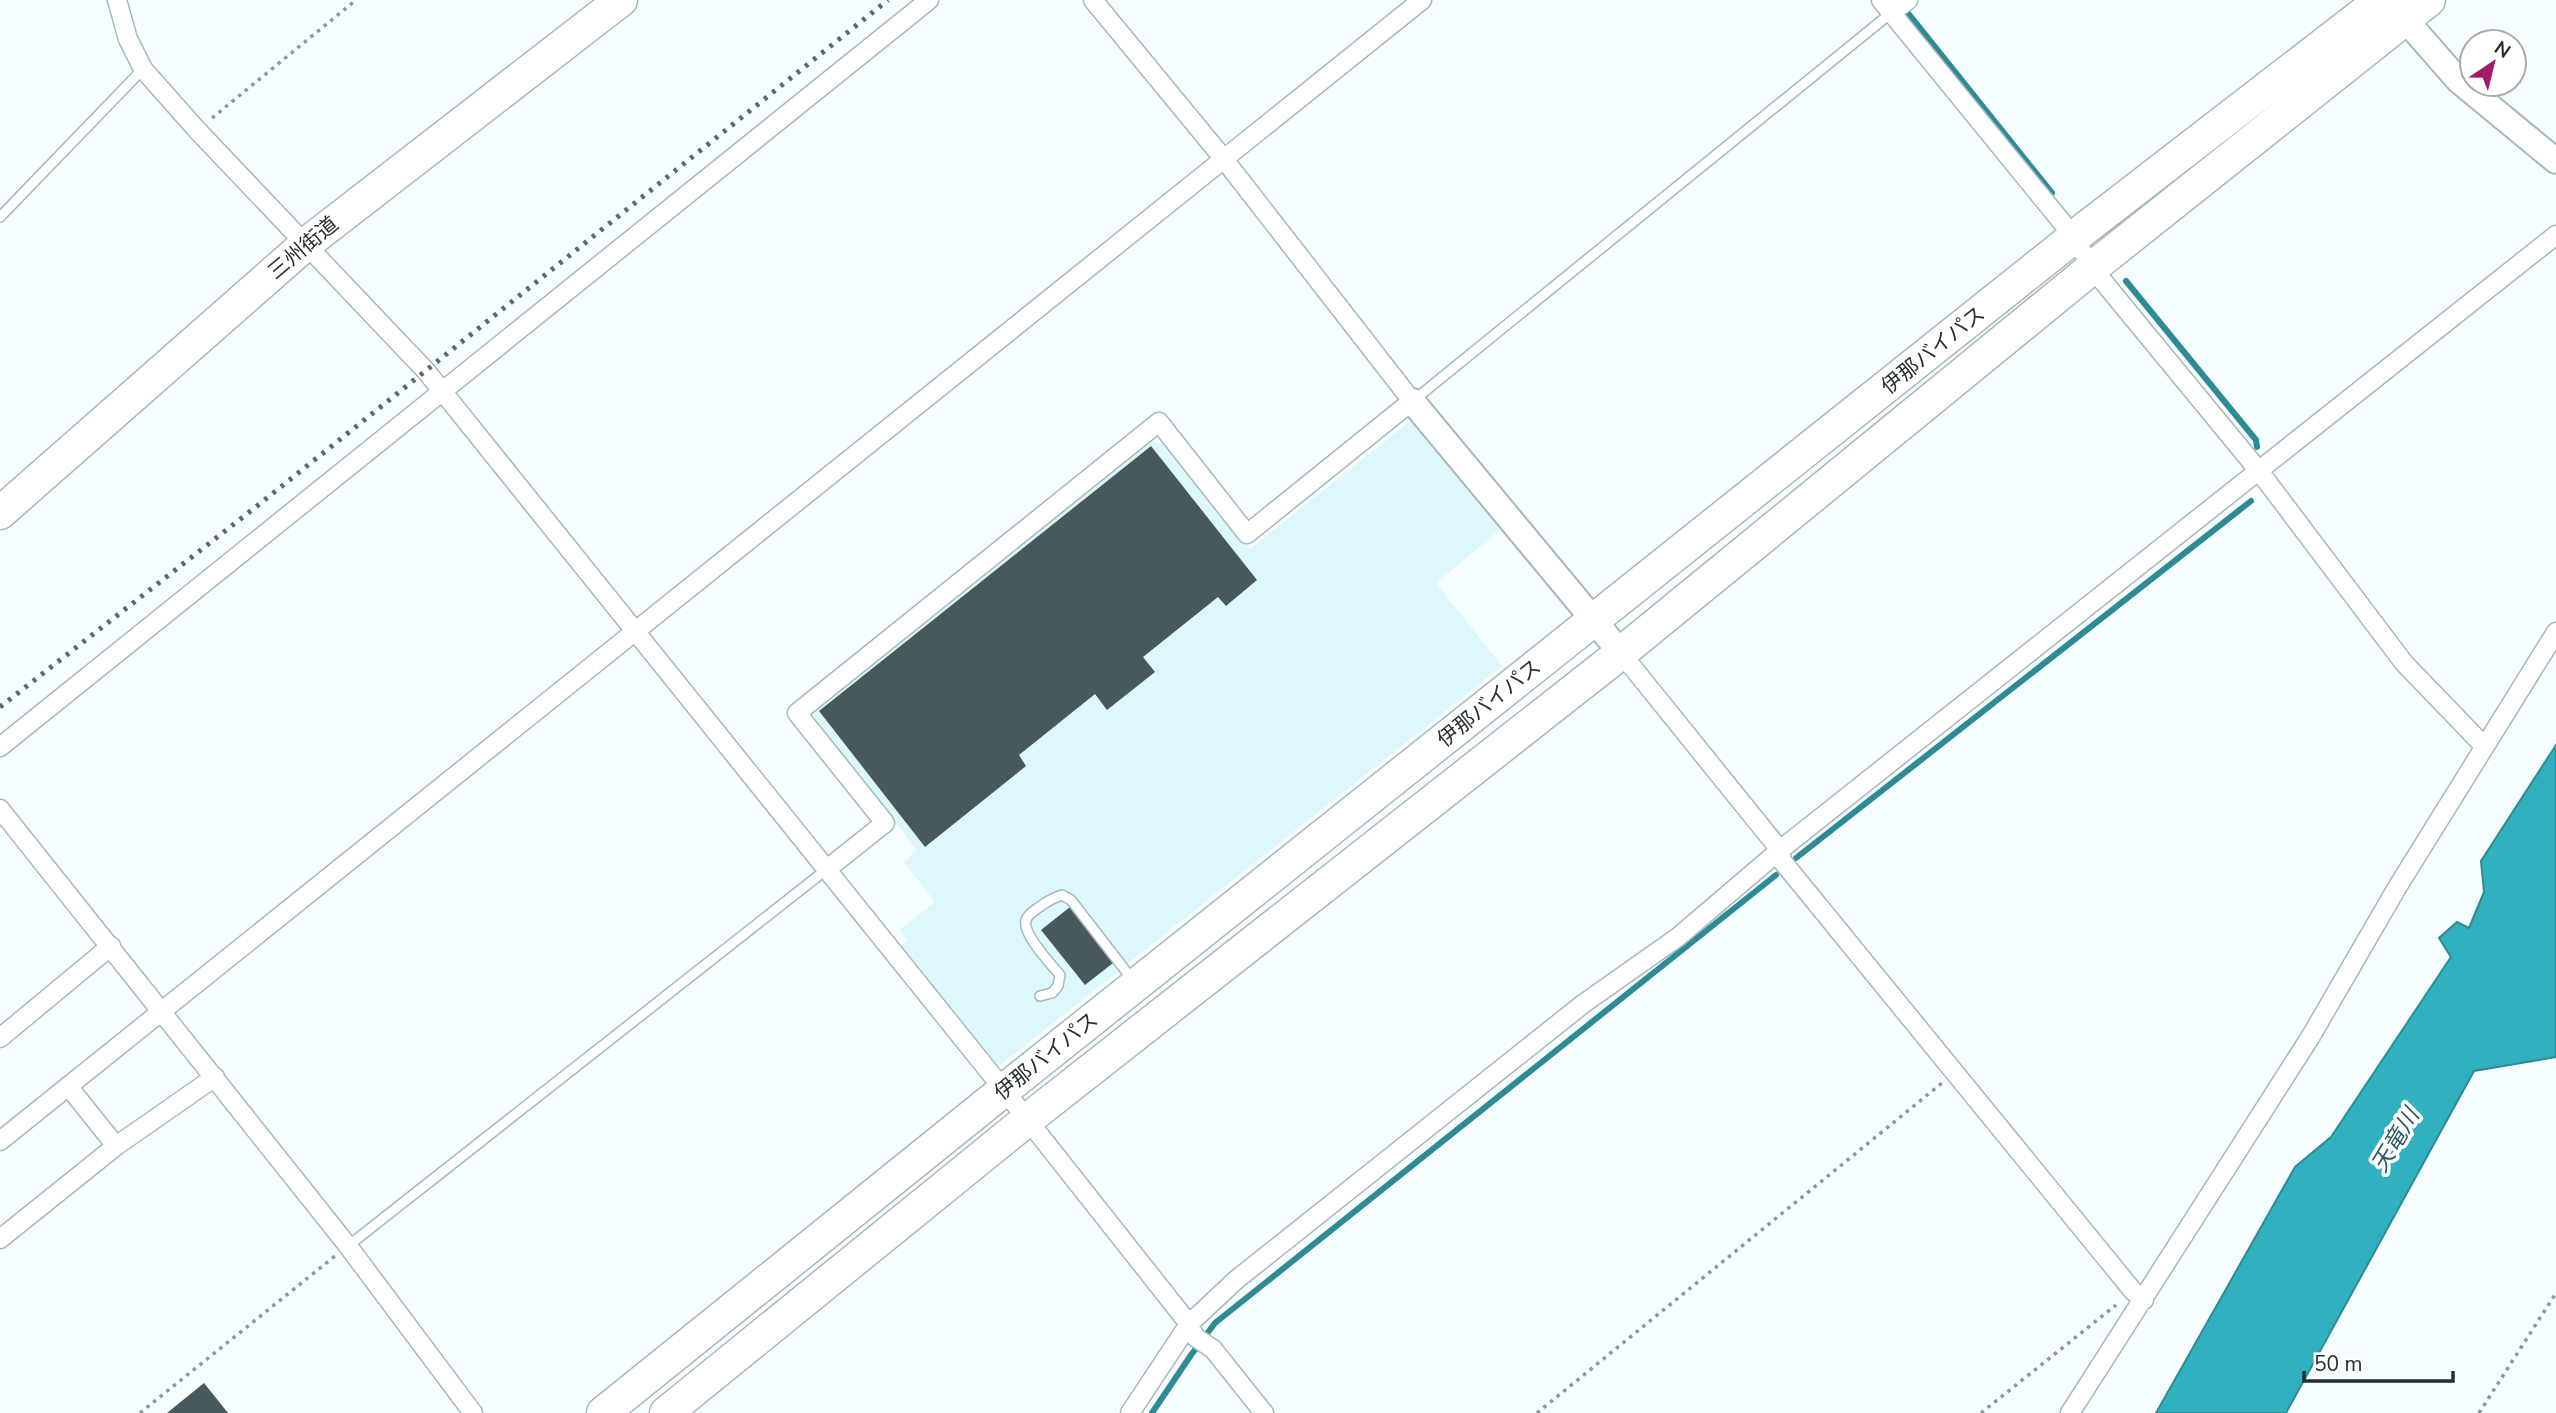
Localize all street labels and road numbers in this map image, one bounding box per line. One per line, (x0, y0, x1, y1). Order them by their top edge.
street label: 三州街道 (262, 210, 344, 286)
street label: 伊那バイパス (1875, 300, 1991, 400)
street label: 伊那バイパス (1431, 653, 1547, 753)
street label: 伊那バイパス (988, 1006, 1104, 1106)

